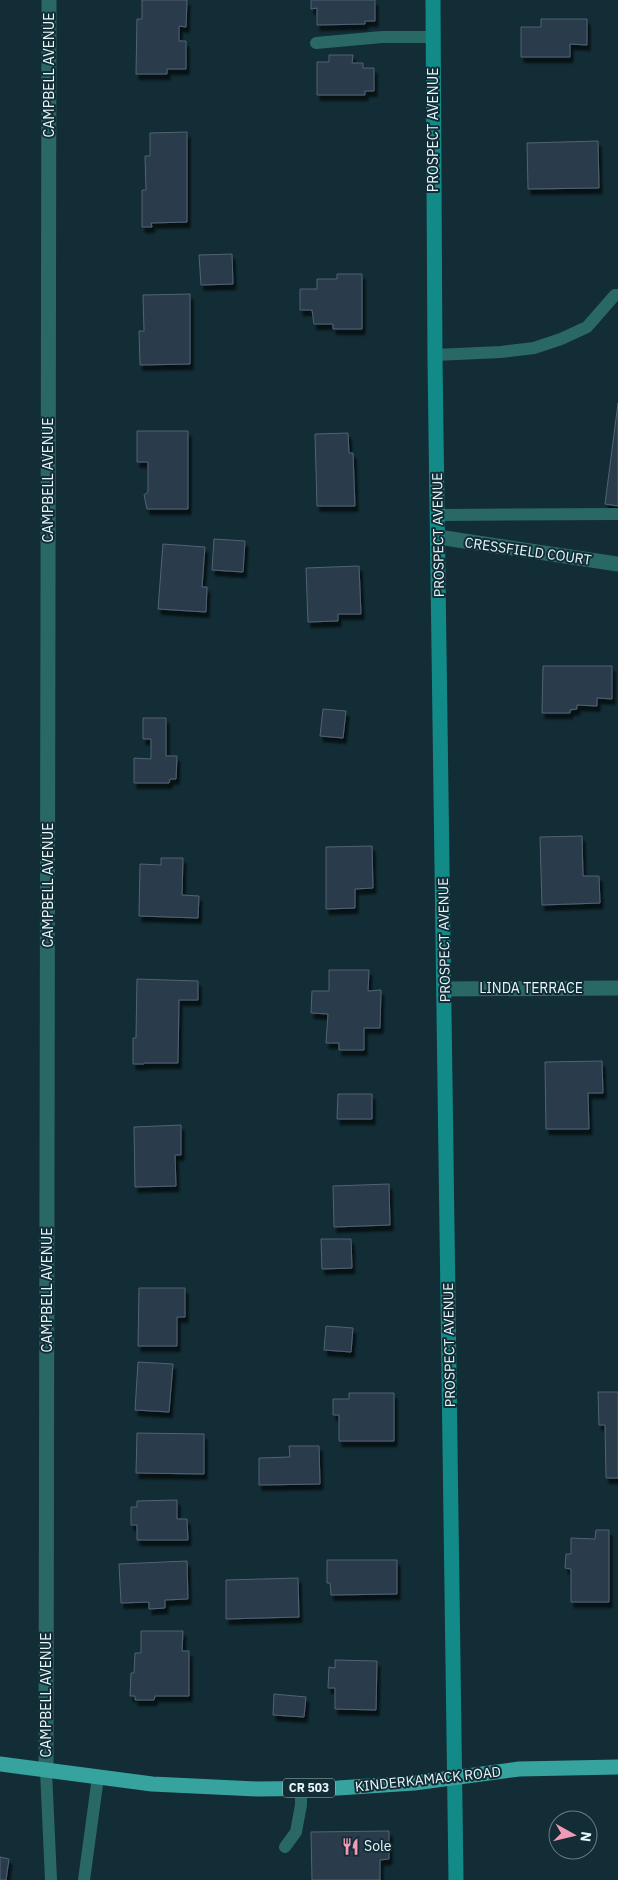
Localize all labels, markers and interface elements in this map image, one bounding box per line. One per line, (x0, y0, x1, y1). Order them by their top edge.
street label: CAMPBELL AVENUE (40, 13, 58, 137)
street label: PROSPECT AVENUE (424, 68, 442, 192)
street label: CAMPBELL AVENUE (39, 418, 57, 542)
street label: PROSPECT AVENUE (428, 473, 448, 597)
street label: CRESSFIELD COURT (463, 533, 593, 569)
street label: CAMPBELL AVENUE (39, 823, 57, 947)
street label: PROSPECT AVENUE (434, 878, 454, 1002)
street label: LINDA TERRACE (479, 979, 583, 997)
street label: CAMPBELL AVENUE (38, 1228, 56, 1352)
street label: PROSPECT AVENUE (439, 1283, 459, 1407)
street label: CAMPBELL AVENUE (37, 1633, 55, 1757)
street label: KINDERKAMACK ROAD (354, 1762, 502, 1796)
road number: CR 503 (283, 1779, 335, 1798)
north arrow (548, 1810, 598, 1860)
text: N (576, 1831, 595, 1843)
restaurant icon: Sole (340, 1836, 360, 1856)
place label: Sole (364, 1837, 392, 1855)

